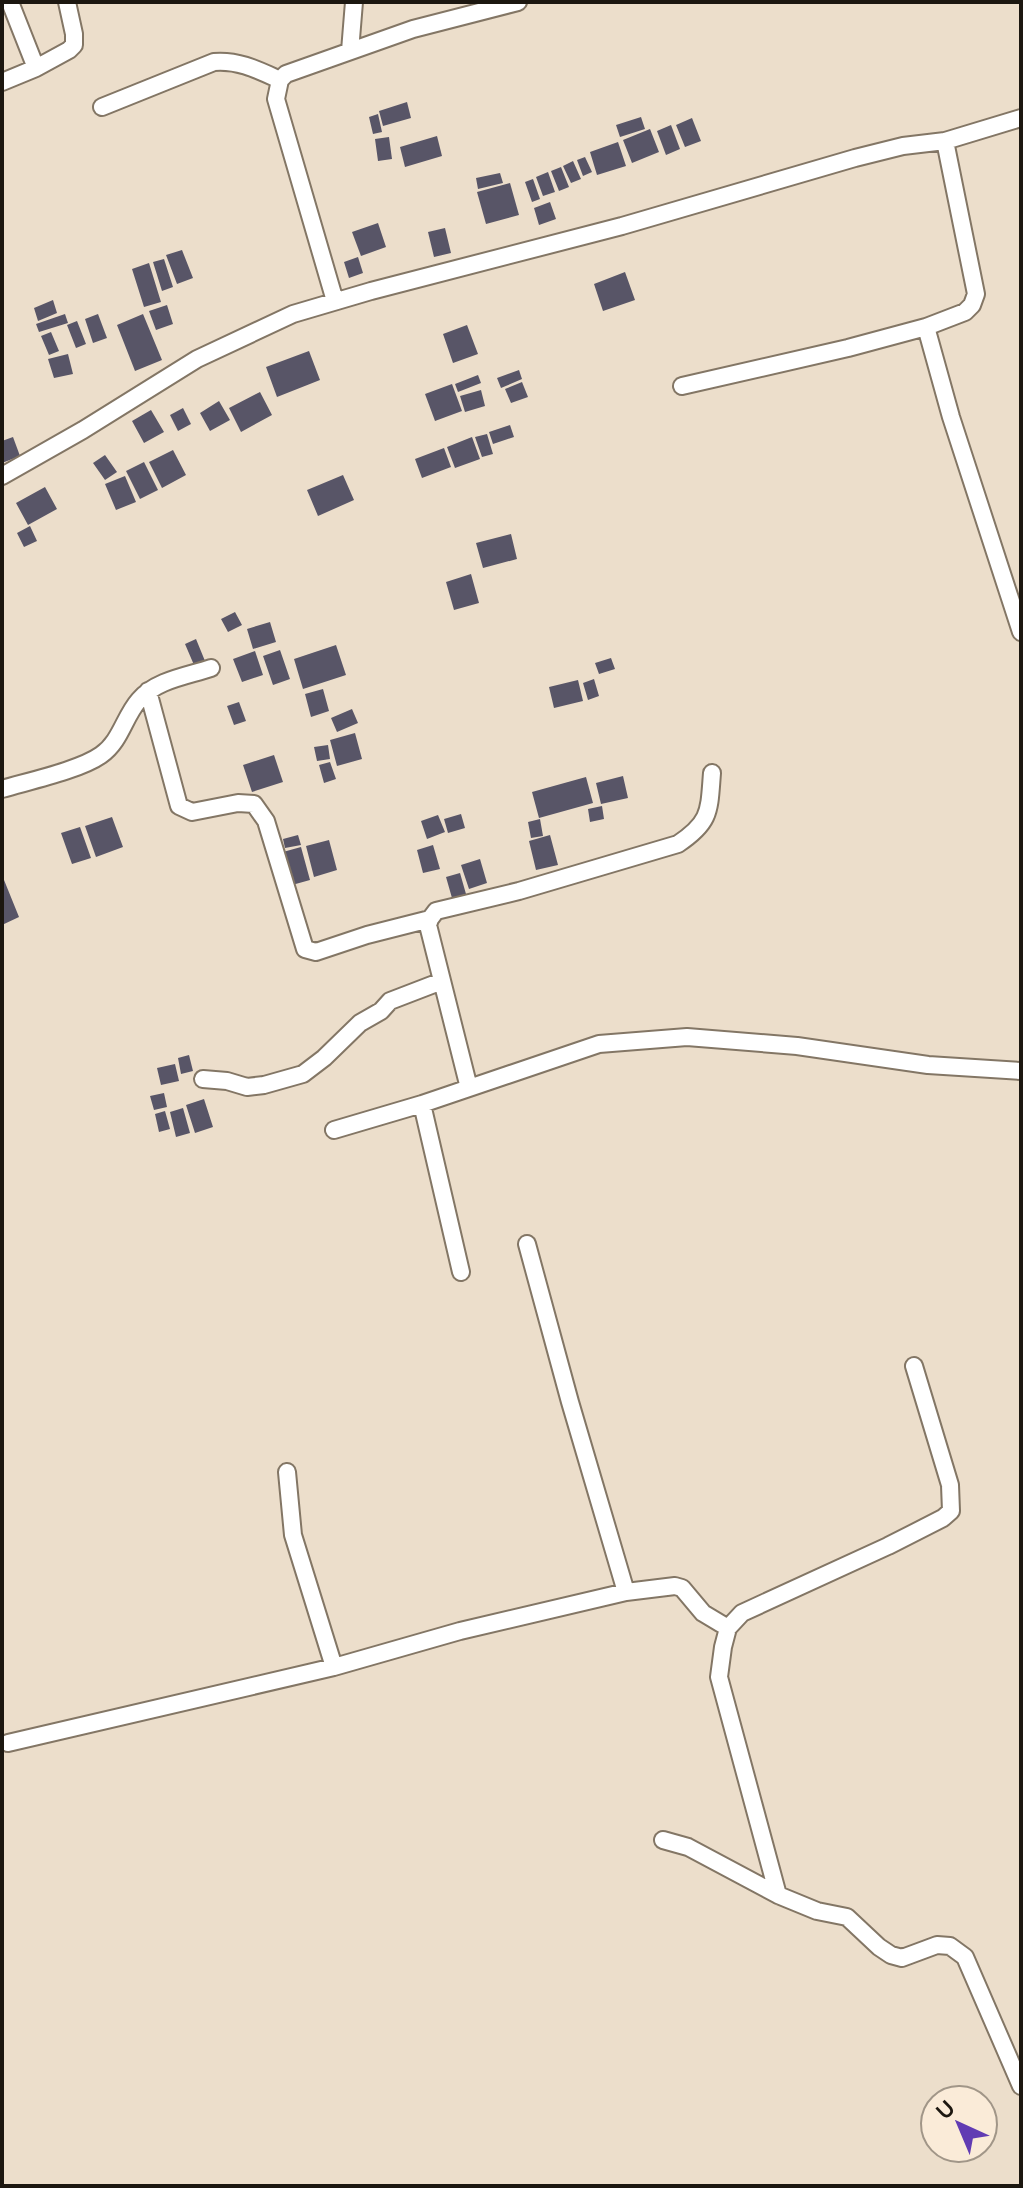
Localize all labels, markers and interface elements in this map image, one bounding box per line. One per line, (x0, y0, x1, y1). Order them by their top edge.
north arrow (919, 2084, 999, 2164)
text: U (930, 2095, 961, 2125)

